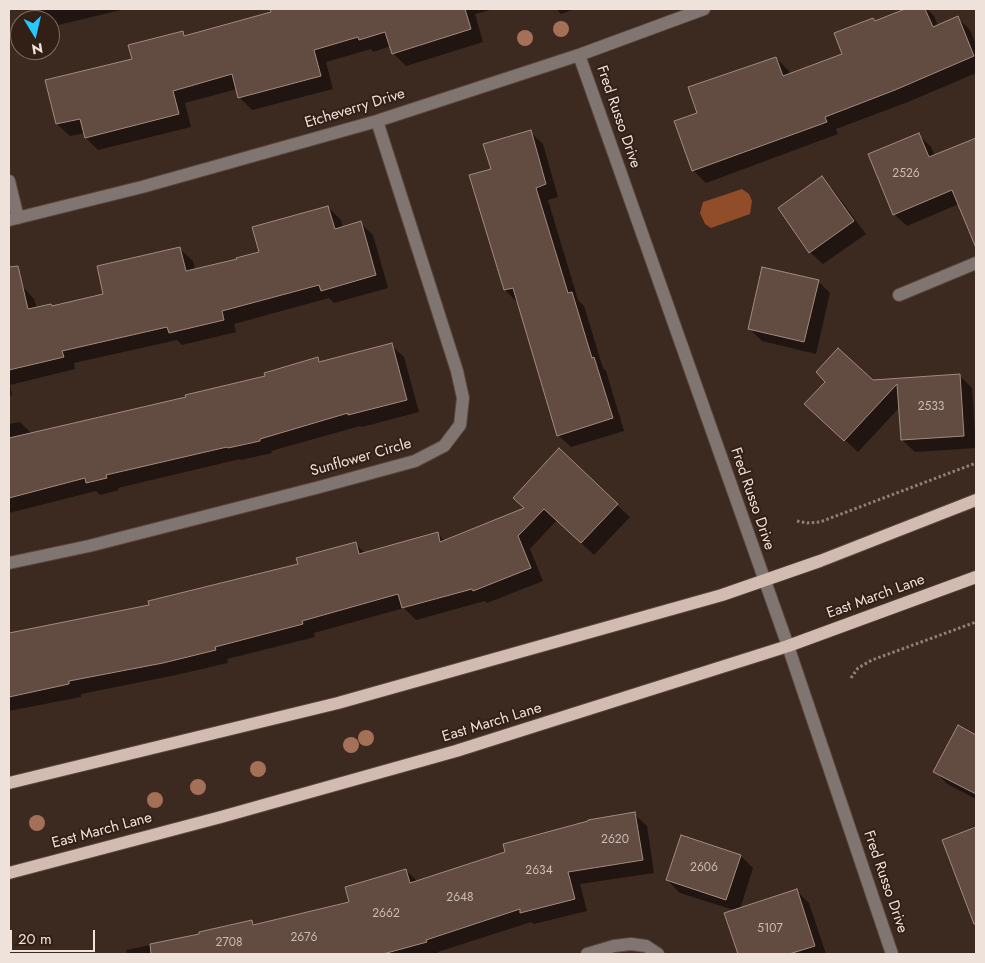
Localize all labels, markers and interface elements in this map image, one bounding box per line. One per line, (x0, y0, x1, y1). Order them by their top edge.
north arrow (10, 10, 60, 60)
text: N (30, 38, 44, 60)
street label: Fred Russo Drive (592, 63, 644, 171)
street label: Etcheverry Drive (303, 85, 407, 133)
house number: 2526 (892, 167, 920, 181)
house number: 2533 (918, 400, 944, 414)
street label: Sunflower Circle (308, 435, 414, 481)
street label: Fred Russo Drive (726, 445, 778, 553)
street label: East March Lane (825, 571, 927, 623)
street label: East March Lane (440, 699, 544, 747)
street label: East March Lane (50, 809, 154, 853)
street label: Fred Russo Drive (859, 828, 911, 936)
house number: 2620 (601, 833, 629, 847)
house number: 2606 (690, 861, 718, 875)
house number: 2634 (525, 864, 553, 878)
house number: 2648 (446, 891, 474, 905)
house number: 2662 (372, 907, 400, 921)
scale bar (12, 920, 98, 952)
house number: 5107 (757, 922, 783, 936)
text: 20 m (18, 928, 52, 950)
house number: 2676 (291, 931, 317, 945)
house number: 2708 (216, 936, 242, 950)

